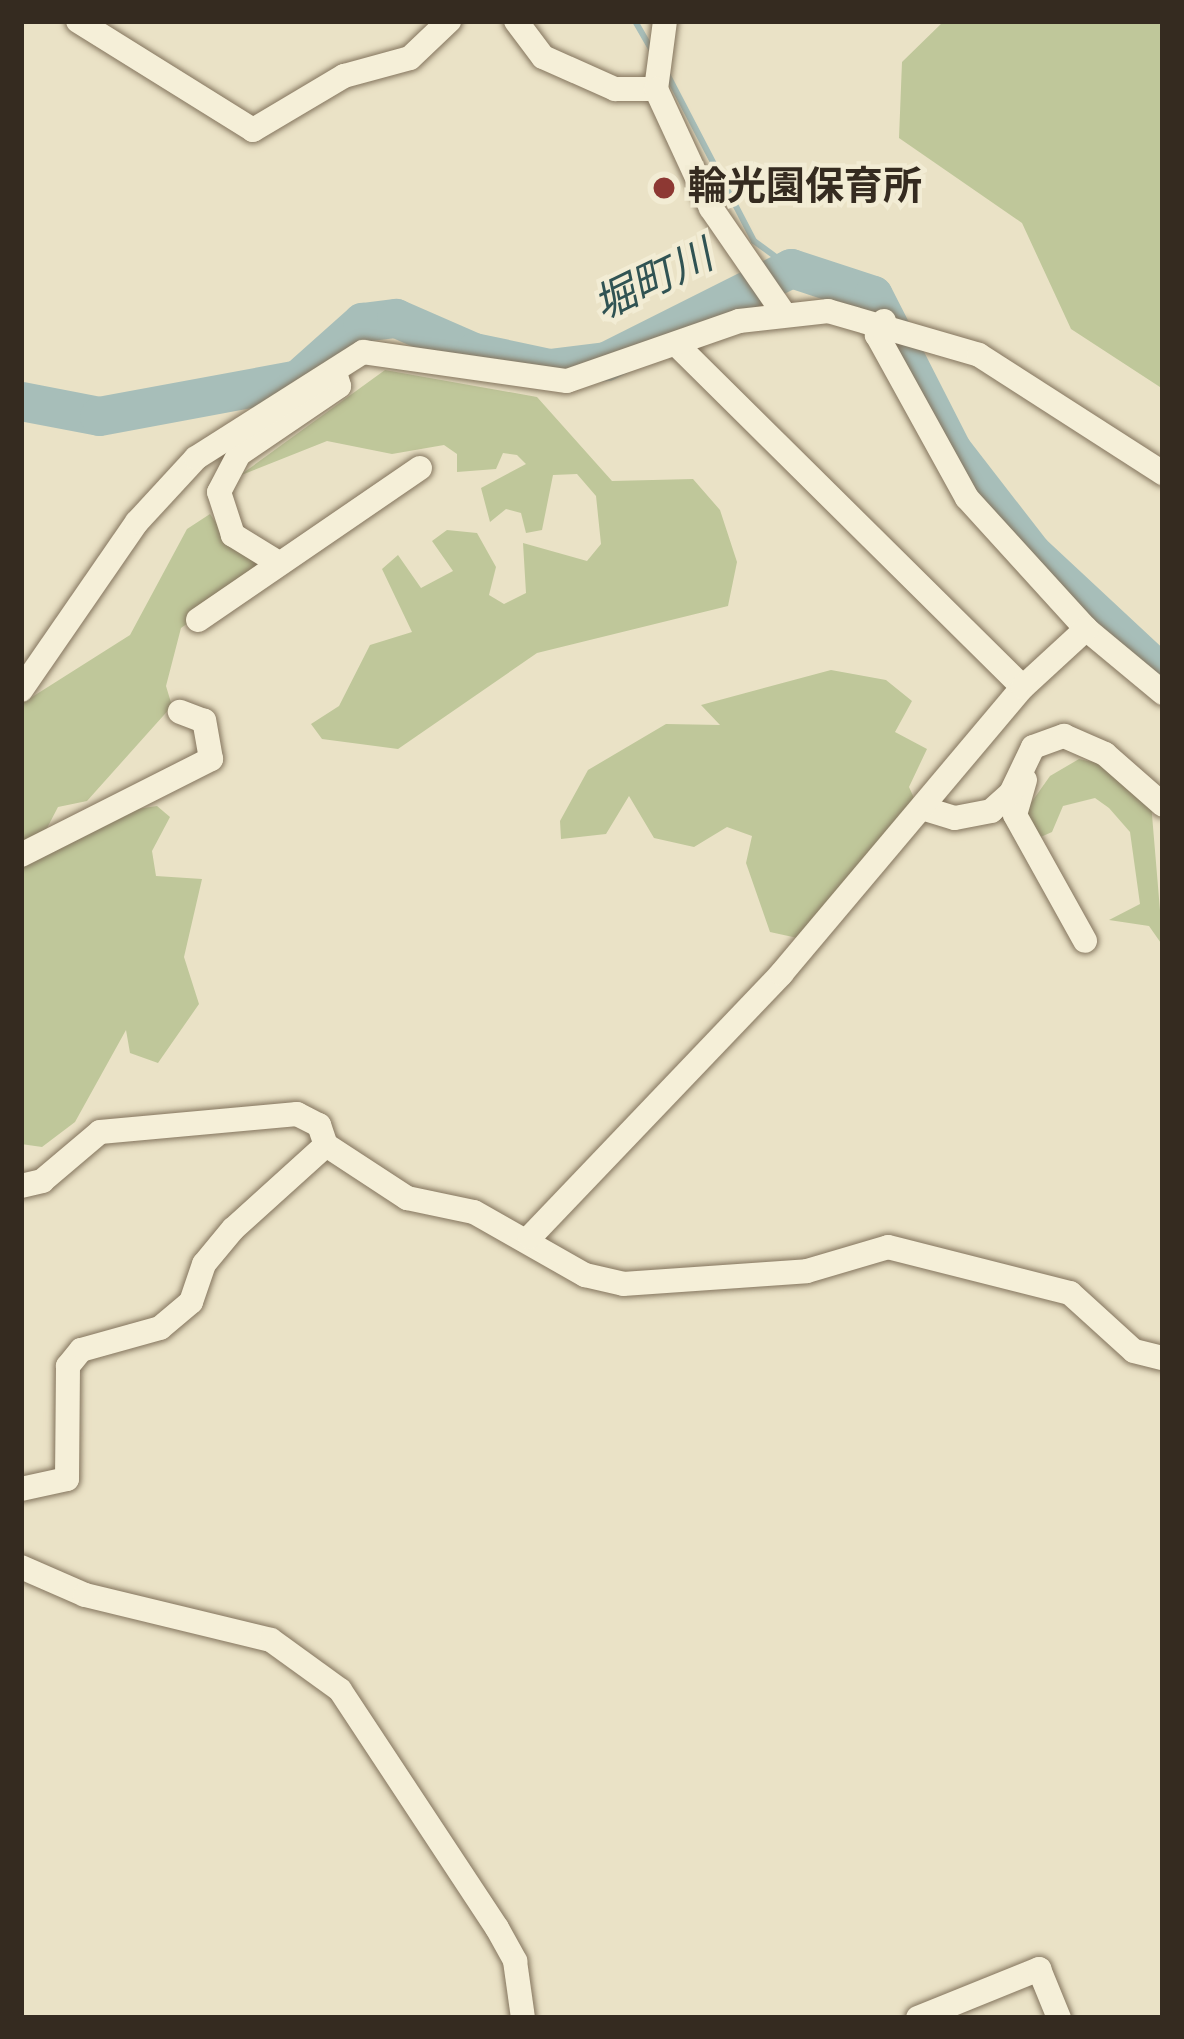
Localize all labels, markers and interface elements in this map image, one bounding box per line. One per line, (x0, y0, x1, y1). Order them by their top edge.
place label: 輪光園保育所 (688, 165, 922, 211)
marker: 輪光園保育所 (651, 175, 677, 201)
water label: 堀町川 (586, 232, 722, 332)

